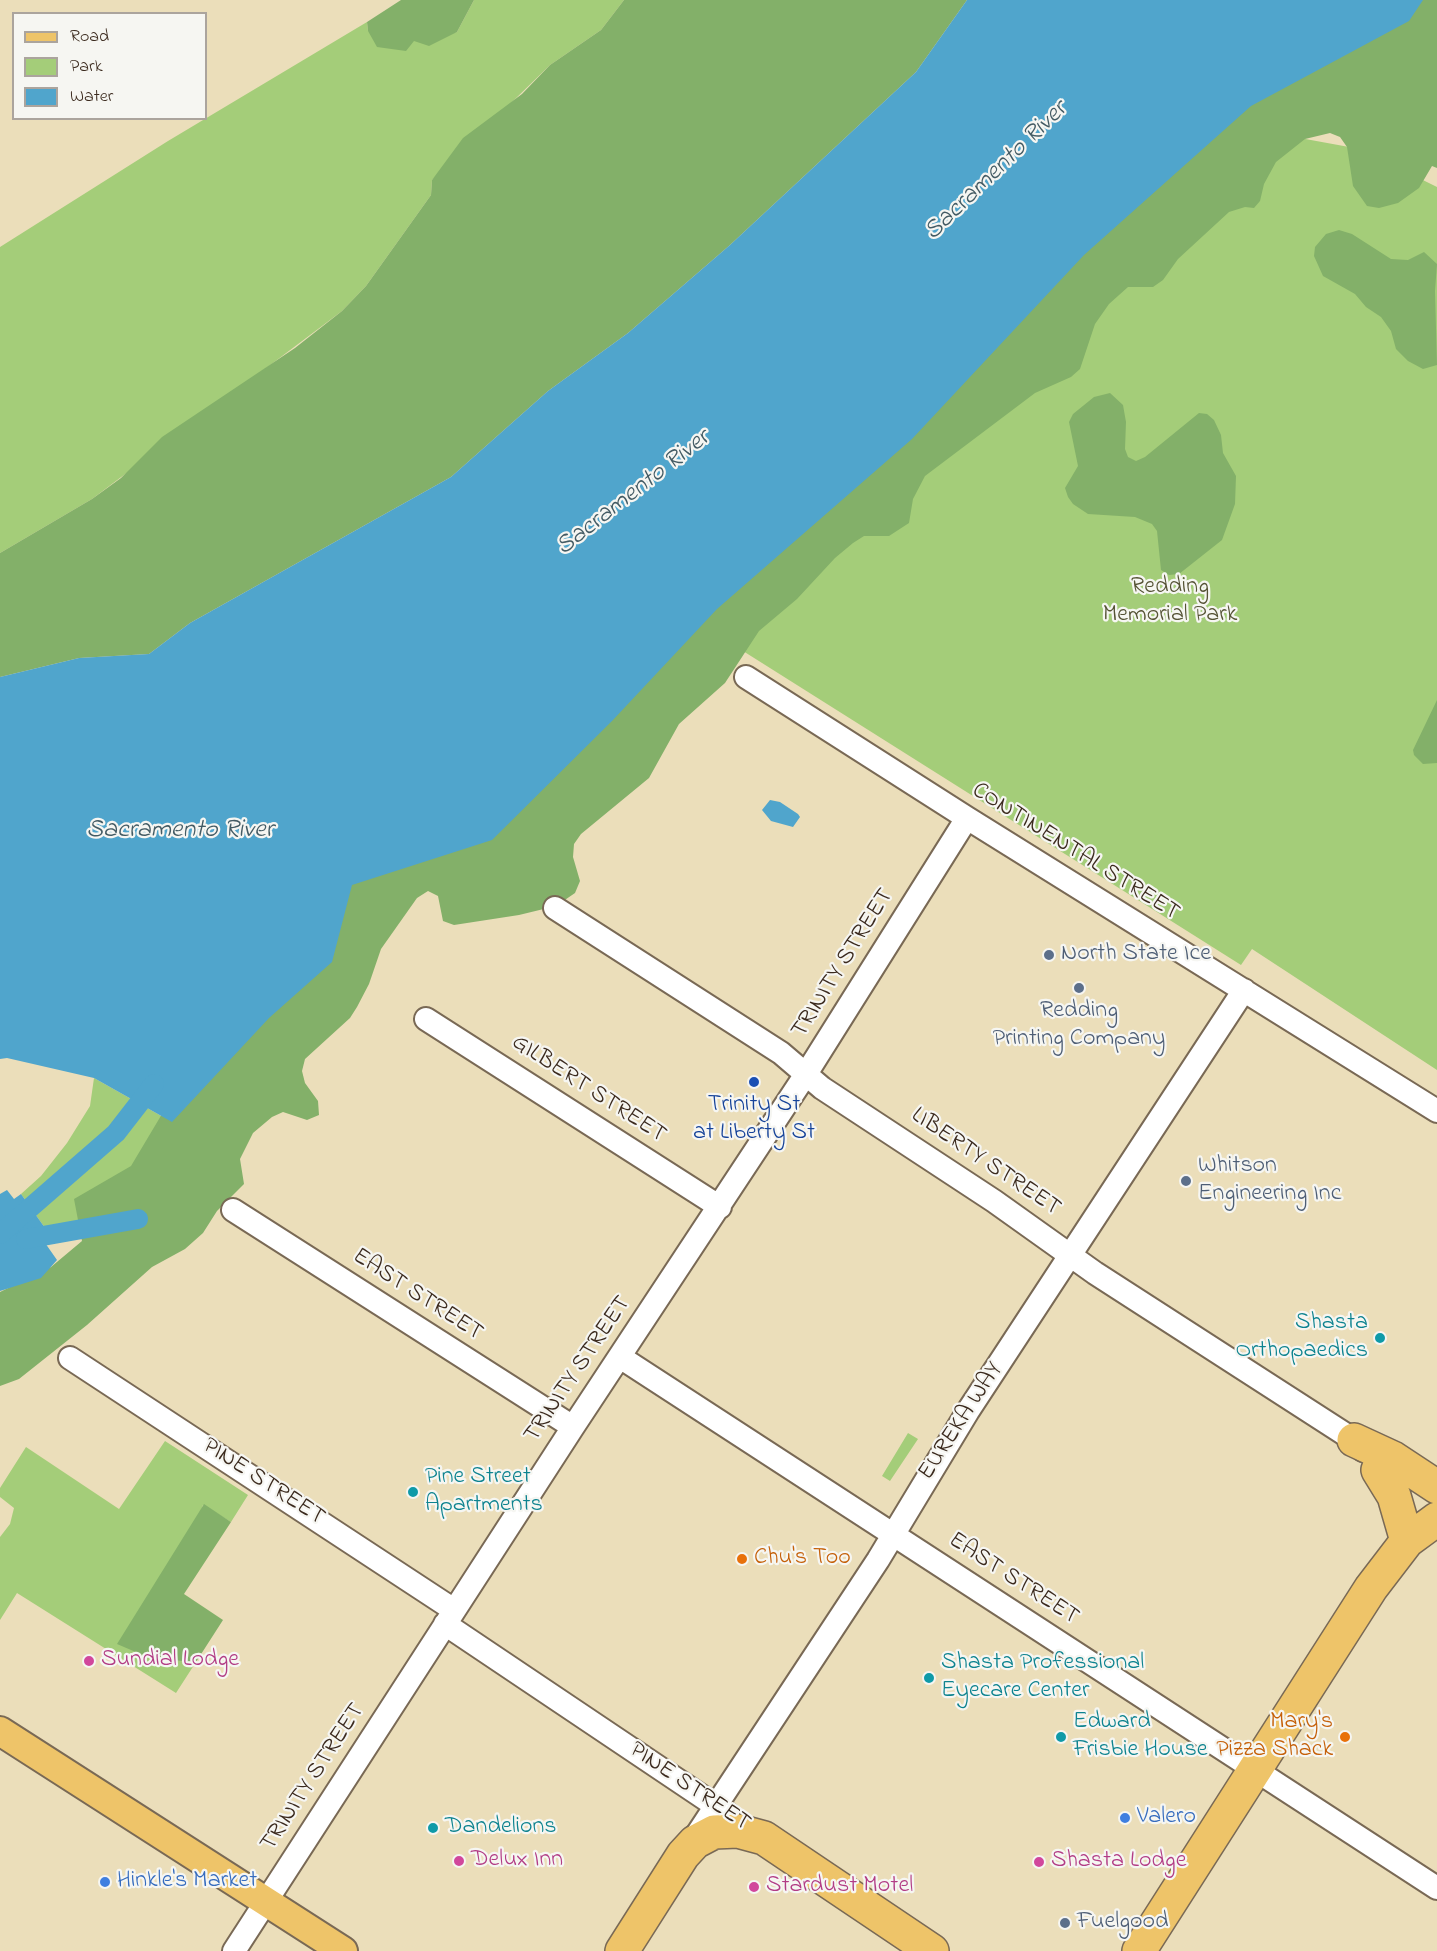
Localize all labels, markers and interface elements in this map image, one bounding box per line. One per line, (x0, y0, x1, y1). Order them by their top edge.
legend (12, 12, 207, 120)
text: Road (70, 24, 109, 50)
text: Park (70, 54, 103, 80)
text: Water (70, 84, 113, 110)
water label: Sacramento River (919, 96, 1075, 248)
water label: Sacramento River (551, 424, 717, 564)
park label: Redding Memorial Park (1103, 574, 1237, 630)
street label: CONTINENTAL STREET (966, 777, 1184, 929)
water label: Sacramento River (86, 816, 274, 848)
street label: TRINITY STREET (787, 884, 901, 1044)
place label: North State Ice (1061, 941, 1211, 969)
marker: North State Ice (1042, 948, 1056, 962)
marker: Redding Printing Company (1072, 981, 1086, 995)
place label: Redding Printing Company (993, 998, 1165, 1054)
street label: GILBERT STREET (505, 1029, 671, 1151)
marker: Trinity St at Liberty St (747, 1075, 761, 1089)
place label: Trinity St at Liberty St (693, 1092, 815, 1148)
street label: LIBERTY STREET (905, 1102, 1065, 1224)
place label: Whitson Engineering Inc (1198, 1153, 1341, 1209)
marker: Whitson Engineering Inc (1179, 1174, 1193, 1188)
street label: EAST STREET (346, 1243, 488, 1349)
street label: TRINITY STREET (519, 1291, 639, 1449)
place label: Shasta Orthopaedics (1235, 1310, 1368, 1366)
marker: Shasta Orthopaedics (1373, 1331, 1387, 1345)
street label: EUREKA WAY (913, 1358, 1011, 1486)
street label: PINE STREET (196, 1433, 330, 1533)
place label: Pine Street Apartments (425, 1464, 543, 1520)
marker: Pine Street Apartments (406, 1485, 420, 1499)
street label: EAST STREET (942, 1527, 1084, 1633)
place label: Chu's Too (754, 1545, 851, 1573)
marker: Chu's Too (735, 1552, 749, 1566)
place label: Sundial Lodge (101, 1647, 239, 1675)
place label: Shasta Professional Eyecare Center (941, 1650, 1144, 1706)
marker: Sundial Lodge (82, 1654, 96, 1668)
marker: Shasta Professional Eyecare Center (922, 1671, 936, 1685)
street label: TRINITY STREET (255, 1699, 373, 1857)
place label: Edward Frisbie House (1073, 1709, 1207, 1765)
place label: Mary's Pizza Shack (1216, 1709, 1333, 1765)
marker: Edward Frisbie House (1054, 1730, 1068, 1744)
marker: Mary's Pizza Shack (1338, 1730, 1352, 1744)
street label: PINE STREET (623, 1737, 755, 1839)
place label: Valero (1137, 1804, 1196, 1832)
marker: Valero (1118, 1811, 1132, 1825)
place label: Dandelions (445, 1814, 557, 1842)
marker: Dandelions (426, 1821, 440, 1835)
place label: Delux Inn (471, 1847, 563, 1875)
place label: Shasta Lodge (1051, 1848, 1186, 1876)
marker: Delux Inn (452, 1854, 466, 1868)
marker: Shasta Lodge (1032, 1855, 1046, 1869)
place label: Hinkle's Market (117, 1868, 257, 1896)
place label: Stardust Motel (766, 1873, 913, 1901)
marker: Hinkle's Market (98, 1875, 112, 1889)
marker: Stardust Motel (747, 1880, 761, 1894)
place label: Fuelgood (1077, 1909, 1169, 1937)
marker: Fuelgood (1058, 1916, 1072, 1930)

